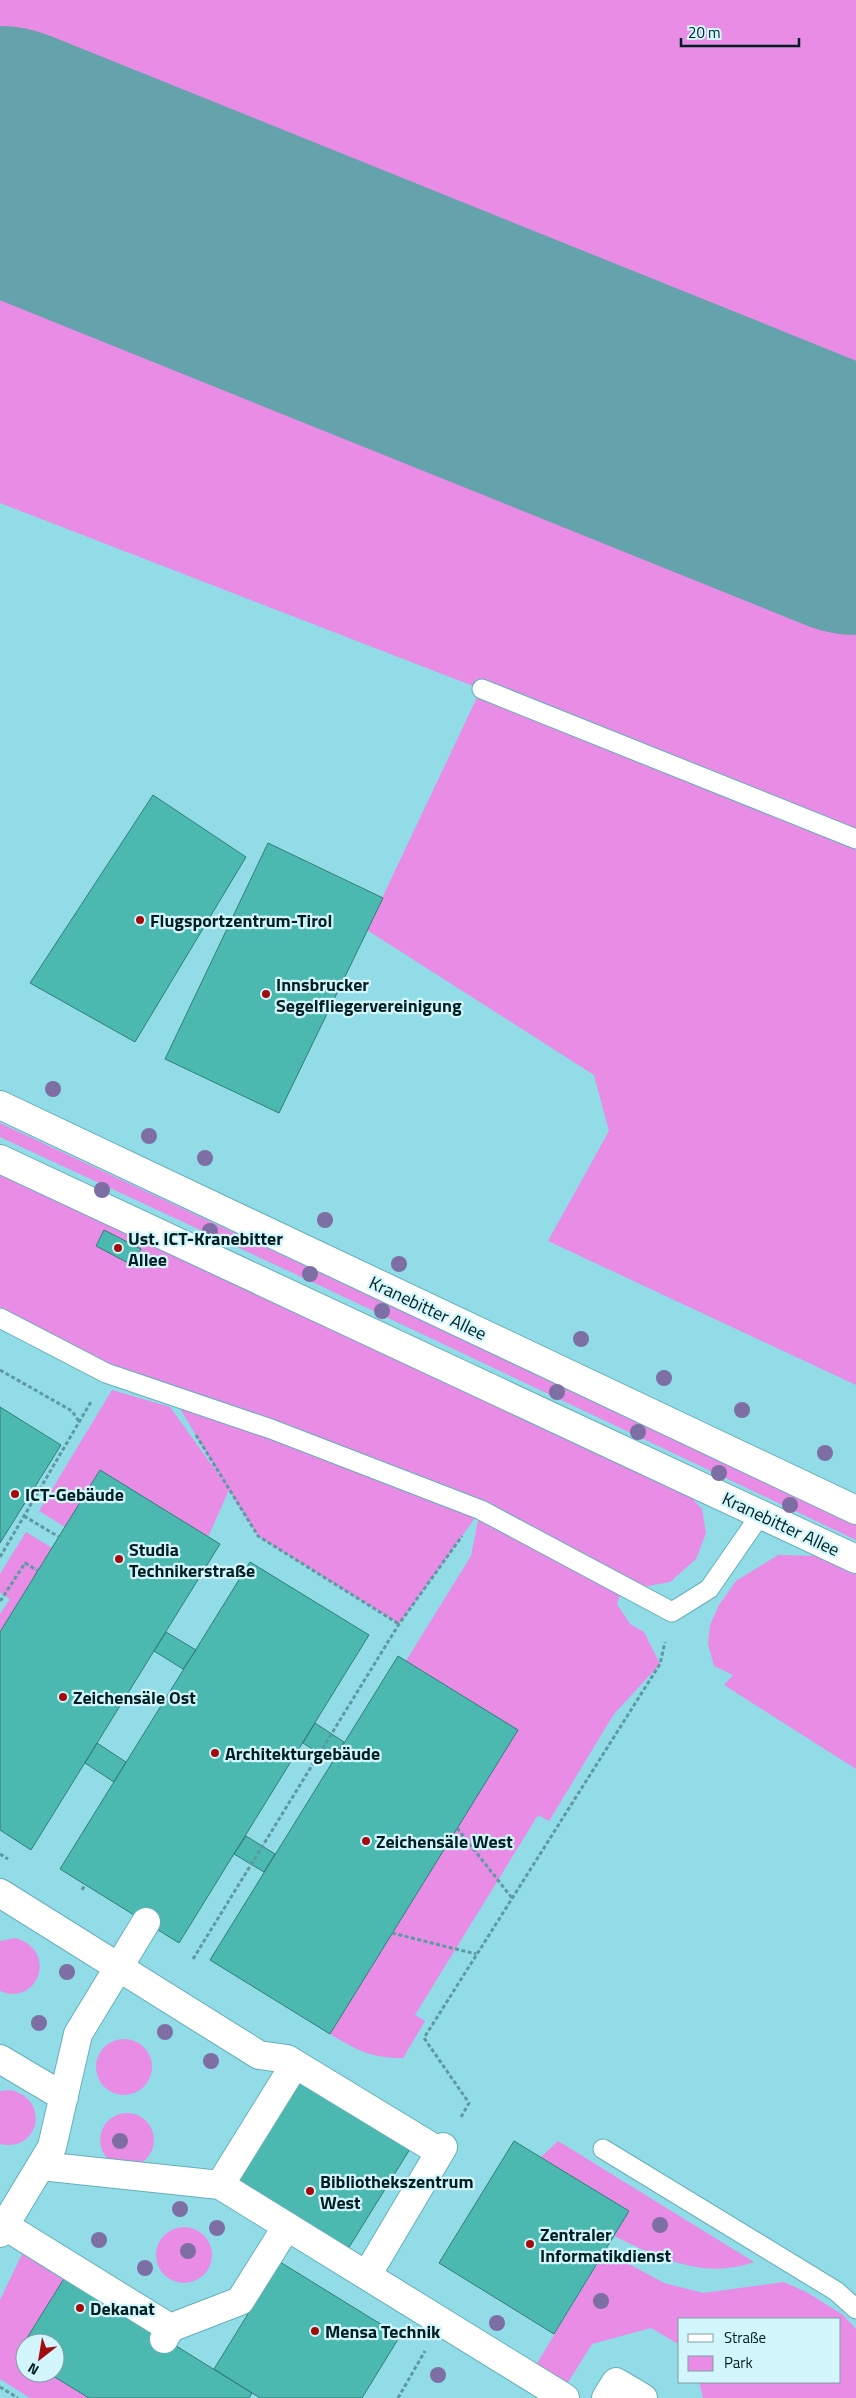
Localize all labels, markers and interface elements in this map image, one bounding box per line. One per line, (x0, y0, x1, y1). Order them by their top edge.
scale bar (681, 15, 798, 47)
text: 20 m (688, 21, 721, 44)
place label: Flugsportzentrum-Tirol (150, 907, 332, 934)
marker: Flugsportzentrum-Tirol (134, 914, 146, 926)
place label: Innsbrucker Segelfliegervereinigung (276, 971, 462, 1019)
marker: Innsbrucker Segelfliegervereinigung (260, 988, 272, 1000)
place label: Ust. ICT-Kranebitter Allee (128, 1225, 283, 1273)
marker: Ust. ICT-Kranebitter Allee (112, 1242, 124, 1254)
street label: Kranebitter Allee (365, 1269, 491, 1347)
place label: ICT-Gebäude (25, 1481, 124, 1508)
street label: Kranebitter Allee (718, 1485, 844, 1563)
marker: ICT-Gebäude (9, 1488, 21, 1500)
place label: Studia Technikerstraße (129, 1536, 255, 1584)
marker: Studia Technikerstraße (113, 1553, 125, 1565)
place label: Zeichensäle Ost (73, 1684, 196, 1711)
marker: Zeichensäle Ost (57, 1691, 69, 1703)
place label: Architekturgebäude (225, 1740, 380, 1767)
marker: Architekturgebäude (209, 1747, 221, 1759)
place label: Zeichensäle West (376, 1828, 513, 1855)
marker: Zeichensäle West (360, 1835, 372, 1847)
place label: Bibliothekszentrum West (320, 2168, 474, 2216)
marker: Bibliothekszentrum West (304, 2185, 316, 2197)
place label: Zentraler Informatikdienst (540, 2221, 672, 2269)
marker: Zentraler Informatikdienst (524, 2238, 536, 2250)
place label: Dekanat (90, 2295, 155, 2322)
marker: Dekanat (74, 2302, 86, 2314)
place label: Mensa Technik (325, 2318, 441, 2345)
legend (678, 2318, 841, 2383)
marker: Mensa Technik (309, 2325, 321, 2337)
text: Straße (724, 2326, 766, 2349)
north arrow (15, 2333, 65, 2383)
text: Park (724, 2351, 753, 2374)
text: N (23, 2358, 43, 2381)

